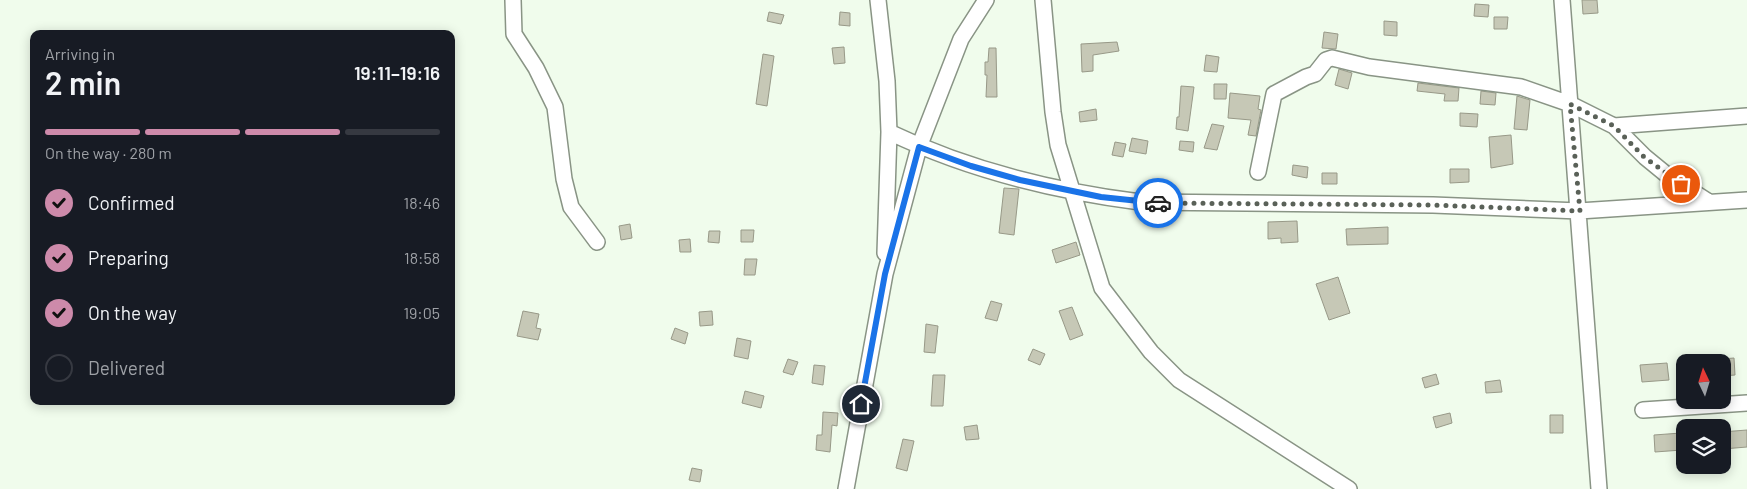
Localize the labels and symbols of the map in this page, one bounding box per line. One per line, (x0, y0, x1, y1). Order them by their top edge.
pin (1660, 163, 1702, 205)
courier (1133, 178, 1183, 228)
north arrow (1676, 354, 1731, 409)
pin (840, 383, 882, 425)

